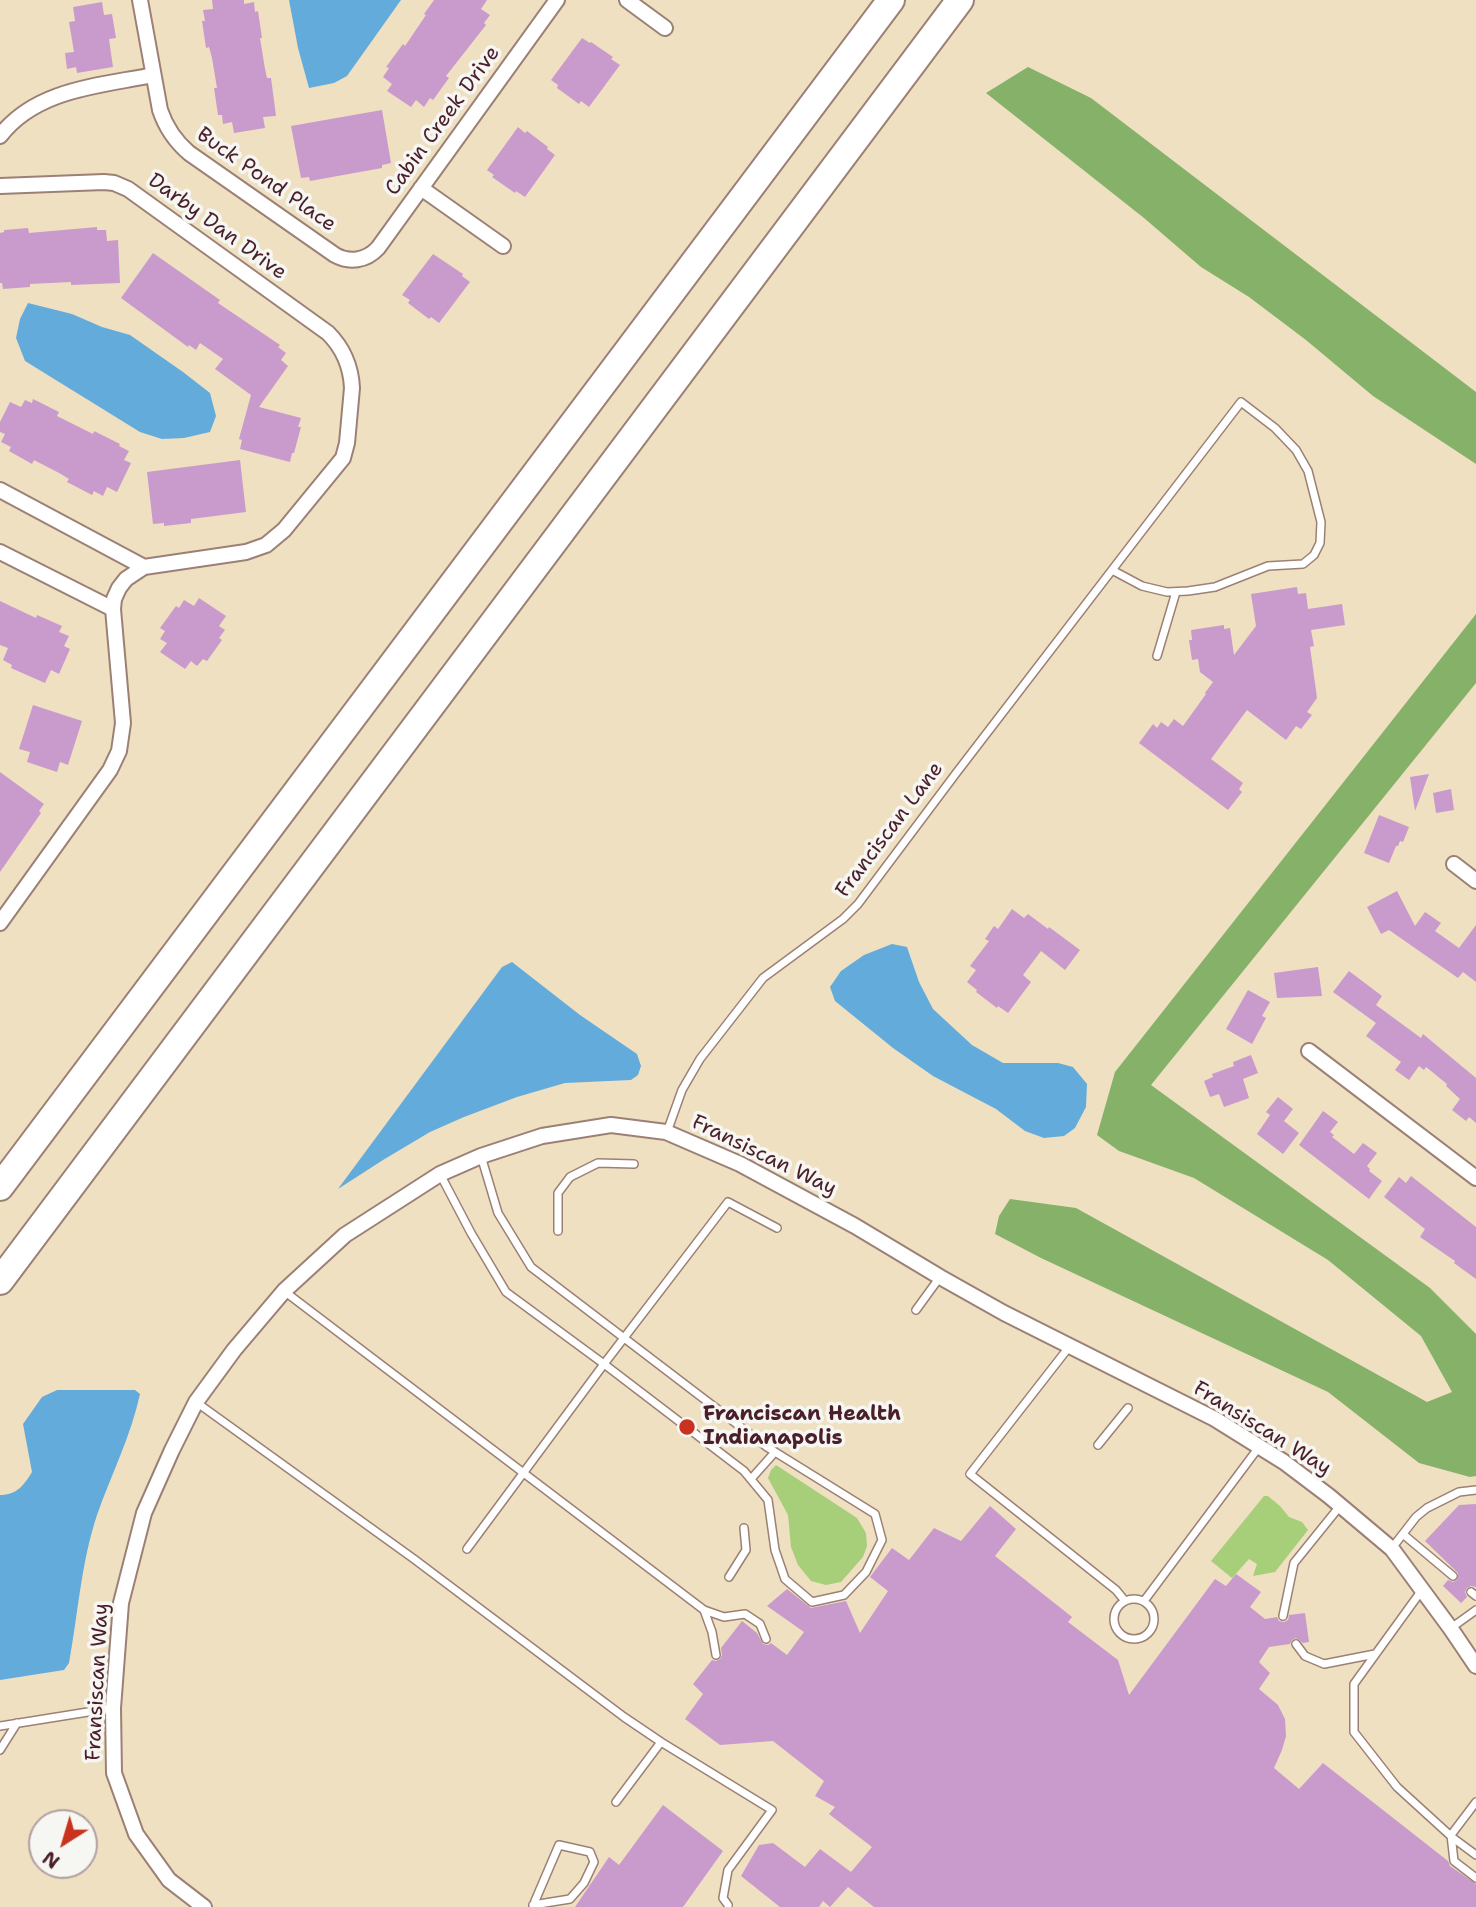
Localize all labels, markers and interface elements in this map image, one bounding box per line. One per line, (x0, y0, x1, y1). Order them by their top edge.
street label: Cabin Creek Drive (380, 41, 506, 201)
street label: Buck Pond Place (191, 122, 341, 238)
street label: Darby Dan Drive (143, 168, 291, 286)
street label: Franciscan Lane (831, 757, 949, 903)
street label: Fransiscan Way (687, 1110, 841, 1202)
street label: Fransiscan Way (1188, 1376, 1336, 1482)
place label: Franciscan Health Indianapolis (703, 1402, 901, 1452)
marker: Franciscan Health Indianapolis (677, 1417, 697, 1437)
street label: Fransiscan Way (81, 1602, 115, 1762)
north arrow (28, 1809, 98, 1879)
text: N (38, 1845, 65, 1874)

